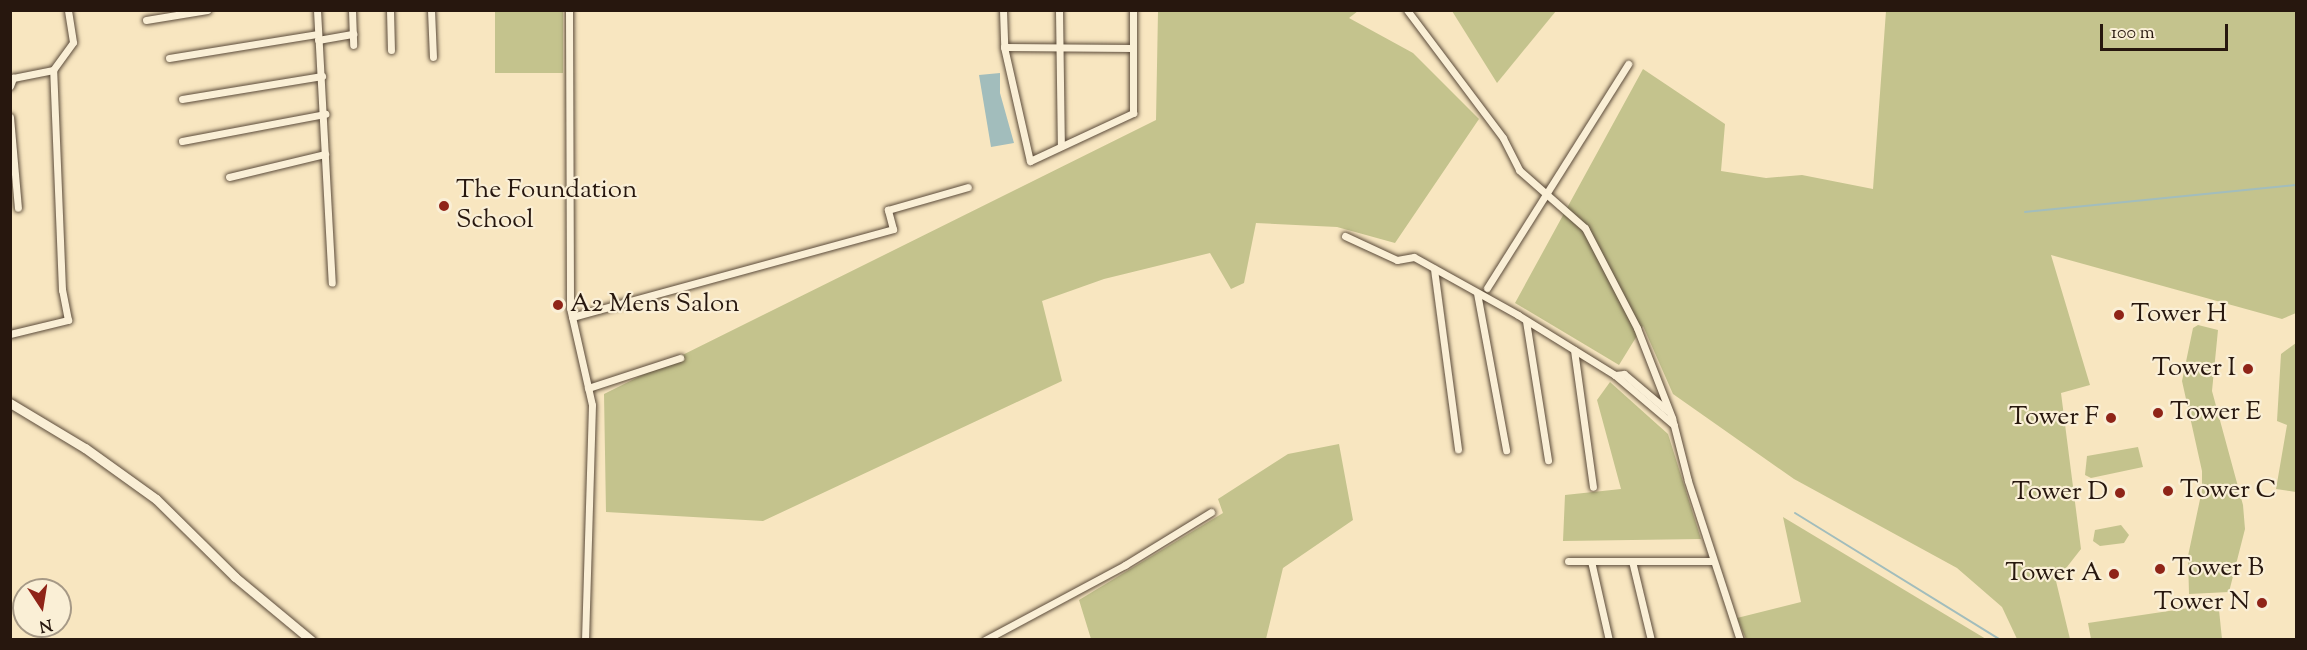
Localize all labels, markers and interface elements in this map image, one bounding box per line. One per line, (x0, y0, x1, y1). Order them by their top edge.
scale bar (2103, 12, 2230, 50)
text: 100 m (2111, 21, 2155, 47)
place label: The Foundation School (456, 175, 637, 236)
marker: The Foundation School (437, 199, 451, 213)
place label: A2 Mens Salon (570, 289, 740, 321)
marker: A2 Mens Salon (551, 298, 565, 312)
place label: Tower H (2131, 299, 2227, 331)
marker: Tower H (2112, 308, 2126, 322)
place label: Tower I (2152, 353, 2236, 385)
marker: Tower I (2241, 362, 2255, 376)
place label: Tower E (2170, 397, 2261, 429)
place label: Tower F (2009, 402, 2099, 434)
marker: Tower E (2151, 406, 2165, 420)
marker: Tower F (2104, 411, 2118, 425)
place label: Tower C (2180, 475, 2277, 507)
place label: Tower D (2012, 477, 2108, 509)
marker: Tower C (2161, 484, 2175, 498)
marker: Tower D (2113, 486, 2127, 500)
place label: Tower B (2172, 553, 2264, 585)
place label: Tower A (2005, 558, 2102, 590)
marker: Tower B (2153, 562, 2167, 576)
marker: Tower A (2107, 567, 2121, 581)
north arrow (12, 578, 72, 638)
place label: Tower N (2154, 587, 2250, 619)
marker: Tower N (2255, 596, 2269, 610)
text: N (37, 612, 54, 637)

